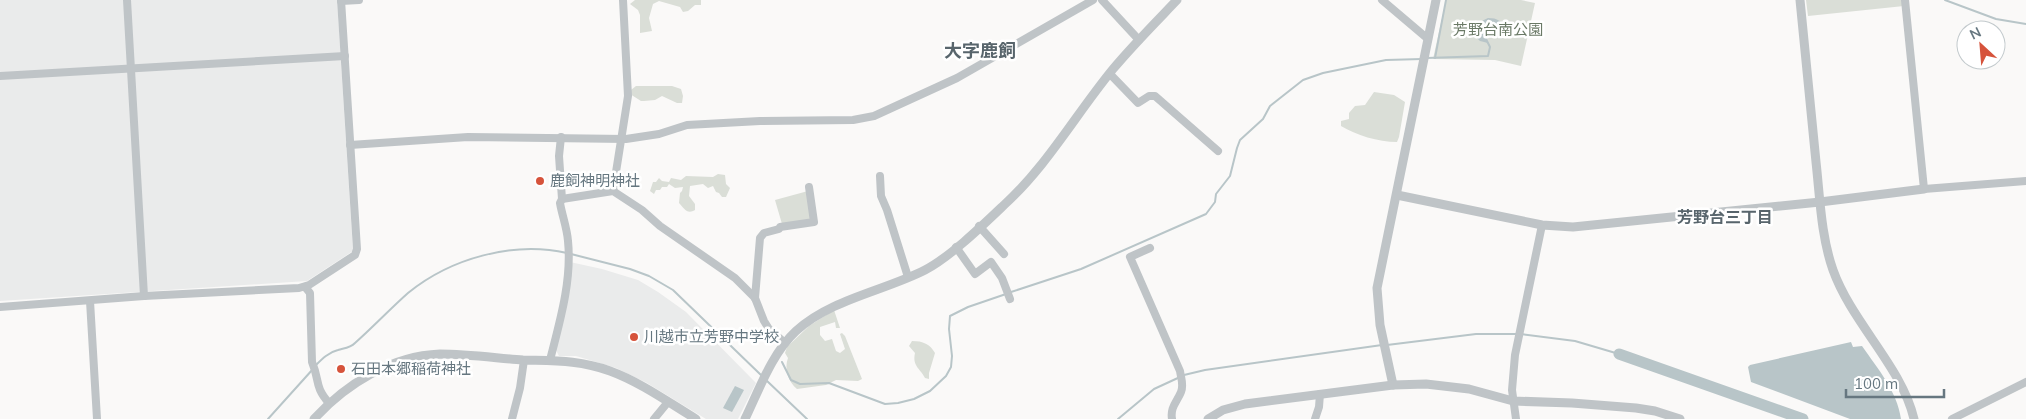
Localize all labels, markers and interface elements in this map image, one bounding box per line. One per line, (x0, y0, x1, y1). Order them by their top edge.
park label: 芳野台南公園 (1453, 20, 1543, 39)
north arrow (1956, 20, 2006, 70)
text: N (1967, 23, 1984, 44)
district label: 大字鹿飼 (944, 39, 1016, 62)
place label: 鹿飼神明神社 (550, 171, 640, 190)
marker: 鹿飼神明神社 (534, 175, 546, 187)
district label: 芳野台三丁目 (1677, 207, 1773, 227)
place label: 川越市立芳野中学校 (644, 327, 779, 346)
marker: 川越市立芳野中学校 (628, 331, 640, 343)
place label: 石田本郷稲荷神社 (351, 359, 471, 378)
marker: 石田本郷稲荷神社 (335, 363, 347, 375)
scale bar (1846, 366, 1944, 398)
text: 100 m (1854, 374, 1898, 393)

